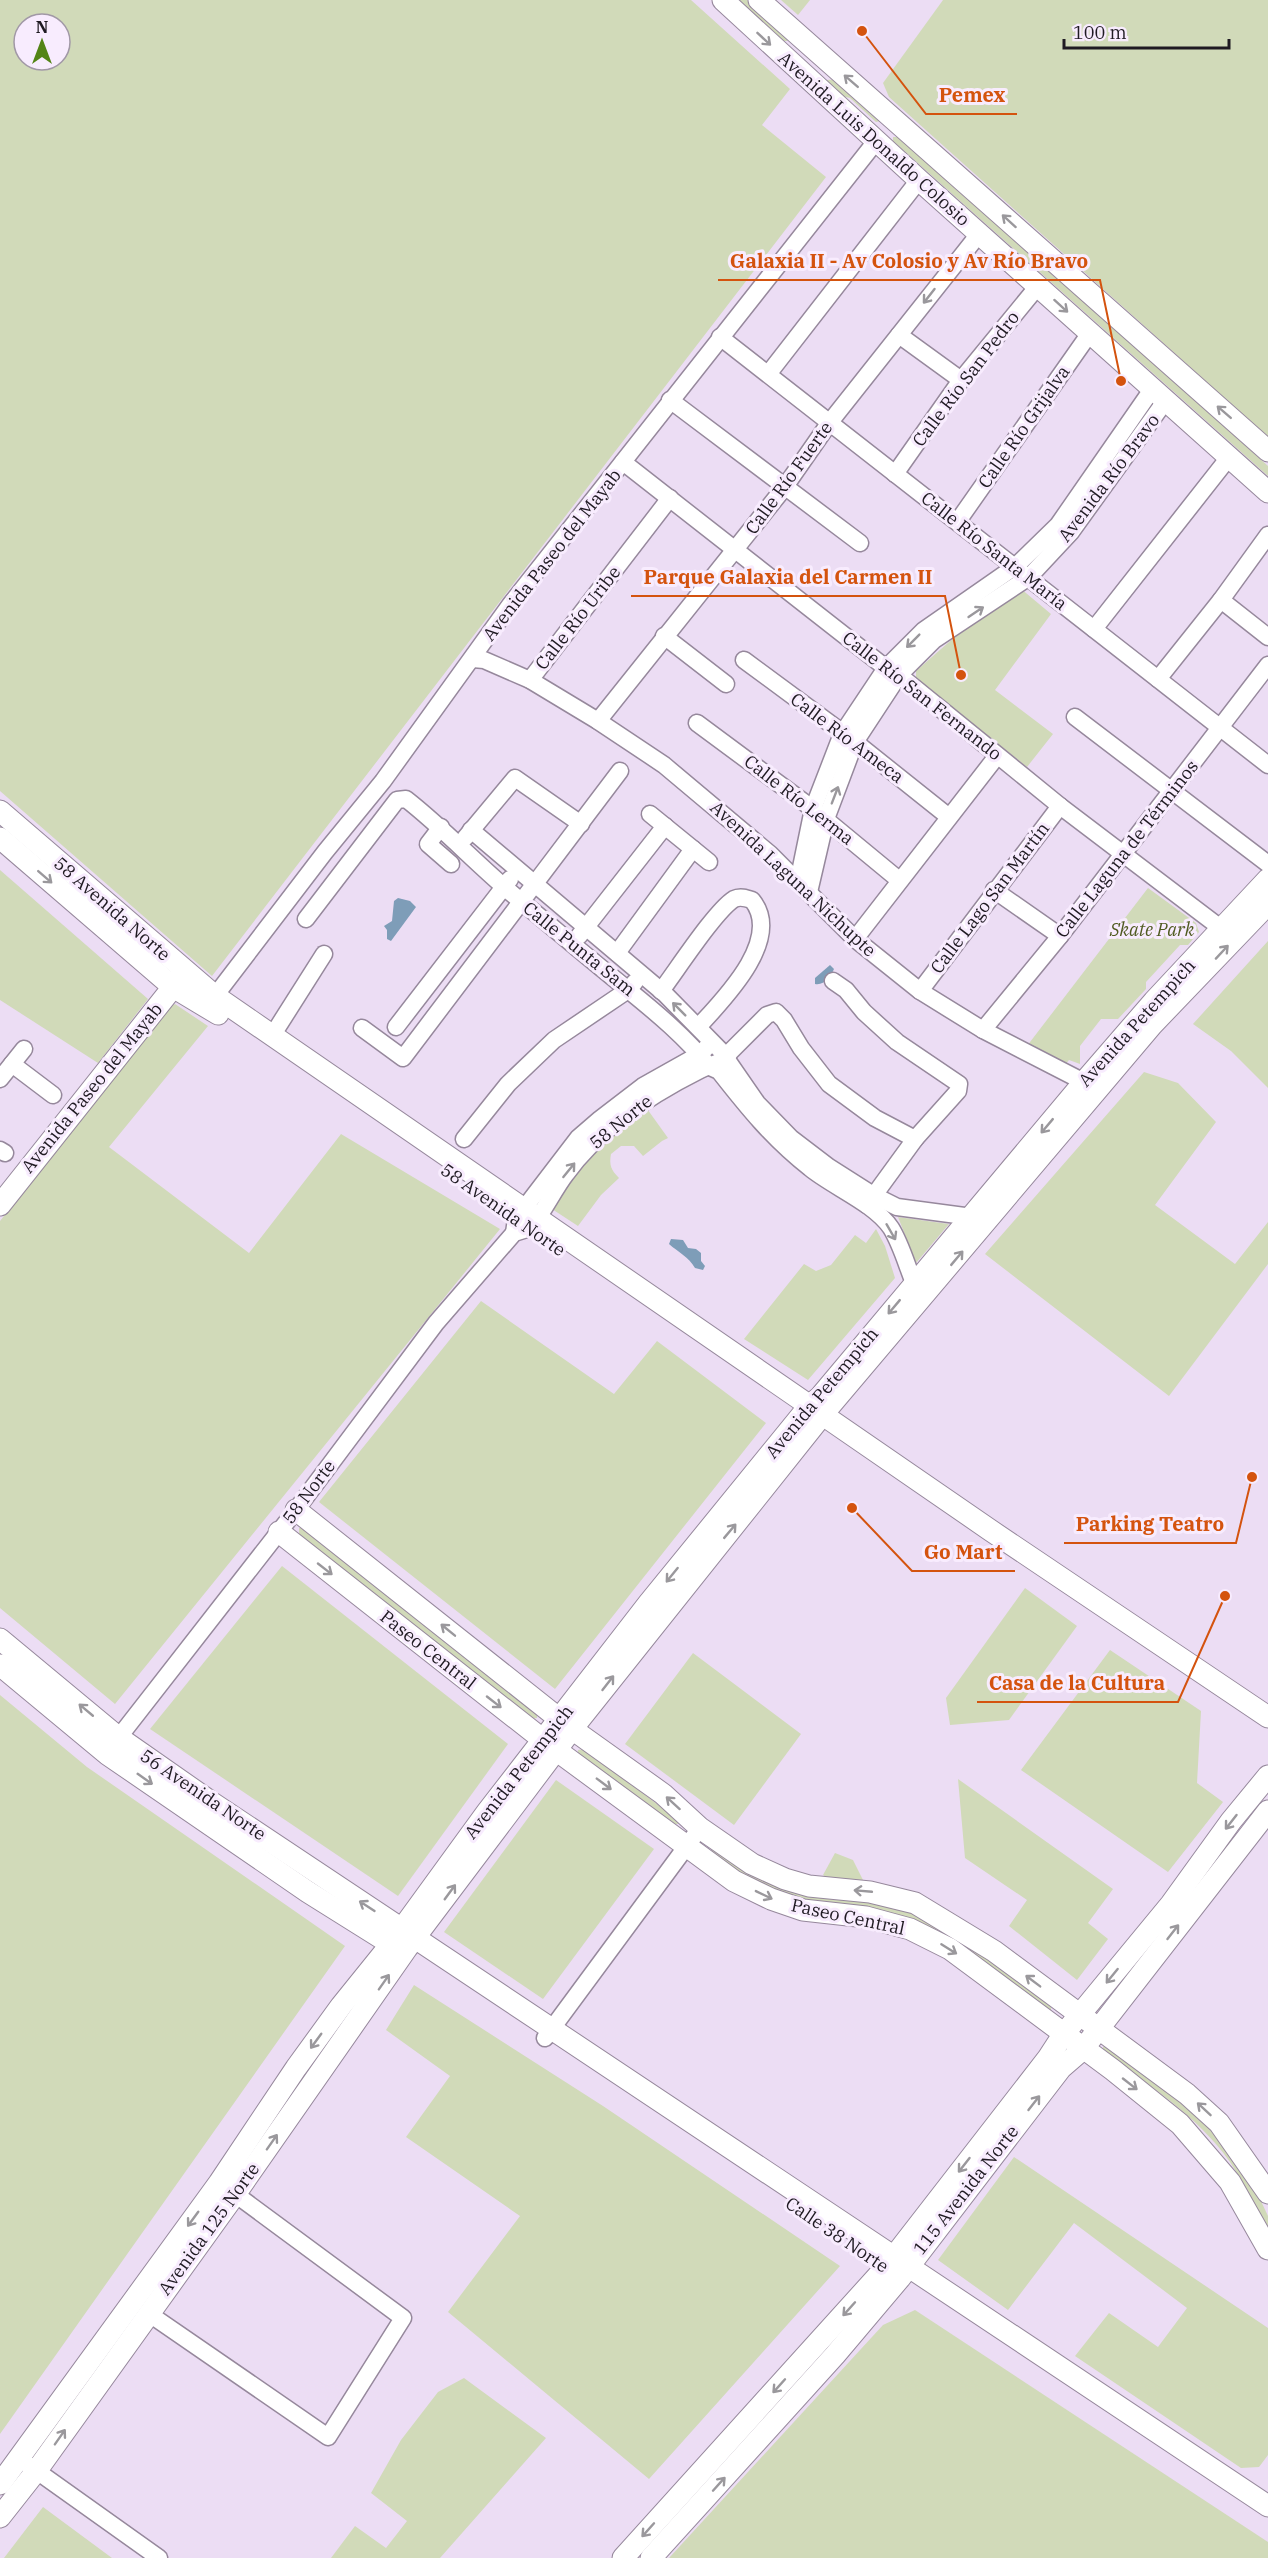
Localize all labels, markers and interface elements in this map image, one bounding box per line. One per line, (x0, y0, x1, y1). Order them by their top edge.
north arrow (12, 12, 72, 72)
scale bar (1064, 12, 1229, 50)
text: N (36, 17, 48, 37)
text: 100 m (1073, 21, 1127, 44)
one-way arrow (757, 31, 772, 46)
street label: Avenida Luis Donaldo Colosio (774, 46, 975, 231)
one-way arrow (844, 74, 859, 88)
callout: Pemex (926, 76, 1017, 114)
text: Pemex (939, 81, 1006, 108)
one-way arrow (1002, 214, 1017, 228)
callout: Galaxia II - Av Colosio y Av Río Bravo (718, 242, 1100, 280)
text: Galaxia II - Av Colosio y Av Río Bravo (730, 247, 1088, 274)
one-way arrow (923, 288, 936, 304)
one-way arrow (1053, 299, 1068, 313)
street label: Calle Río San Pedro (907, 306, 1024, 451)
street label: Calle Río Grijalva (973, 361, 1075, 493)
one-way arrow (1216, 406, 1232, 419)
street label: Avenida Río Bravo (1053, 409, 1164, 546)
street label: Calle Río Fuerte (740, 417, 837, 539)
street label: Avenida Paseo del Mayab (477, 464, 626, 645)
street label: Calle Río Santa María (917, 486, 1072, 615)
callout: Parque Galaxia del Carmen II (631, 558, 945, 596)
street label: Calle Río Uribe (530, 561, 625, 674)
text: Parque Galaxia del Carmen II (643, 563, 933, 590)
one-way arrow (967, 606, 983, 618)
street label: Calle Río San Fernando (838, 626, 1007, 765)
one-way arrow (905, 633, 920, 648)
street label: Calle Río Ameca (786, 687, 909, 788)
street label: Calle Río Lerma (740, 749, 859, 850)
street label: Calle Laguna de Términos (1050, 755, 1203, 942)
one-way arrow (830, 787, 841, 805)
street label: Avenida Laguna Nichupte (706, 796, 881, 961)
street label: Calle Lago San Martín (925, 817, 1054, 978)
street label: 58 Avenida Norte (49, 852, 175, 966)
one-way arrow (37, 870, 53, 883)
street label: Calle Punta Sam (519, 896, 640, 1001)
park label: Skate Park (1109, 918, 1195, 941)
one-way arrow (1215, 945, 1229, 960)
street label: Avenida Petempich (1073, 954, 1200, 1091)
street label: Avenida Paseo del Mayab (16, 998, 167, 1177)
one-way arrow (672, 1001, 687, 1016)
street label: 58 Norte (585, 1089, 657, 1154)
one-way arrow (1040, 1118, 1054, 1133)
street label: 58 Avenida Norte (436, 1158, 570, 1261)
one-way arrow (563, 1162, 576, 1178)
one-way arrow (885, 1223, 897, 1240)
one-way arrow (950, 1251, 964, 1266)
one-way arrow (888, 1299, 901, 1315)
street label: Avenida Petempich (760, 1322, 883, 1463)
street label: 58 Norte (277, 1455, 340, 1528)
callout: Parking Teatro (1064, 1505, 1236, 1543)
text: Parking Teatro (1076, 1510, 1224, 1537)
one-way arrow (724, 1523, 737, 1539)
callout: Go Mart (912, 1533, 1015, 1571)
text: Go Mart (924, 1538, 1003, 1565)
one-way arrow (316, 1562, 332, 1575)
one-way arrow (665, 1567, 679, 1582)
street label: Paseo Central (376, 1605, 481, 1694)
one-way arrow (440, 1624, 456, 1637)
callout: Casa de la Cultura (977, 1664, 1178, 1702)
text: Casa de la Cultura (989, 1669, 1165, 1696)
one-way arrow (602, 1676, 615, 1692)
one-way arrow (486, 1696, 502, 1709)
street label: Avenida Petempich (459, 1700, 578, 1843)
one-way arrow (78, 1704, 94, 1717)
street label: 56 Avenida Norte (136, 1744, 271, 1845)
one-way arrow (136, 1773, 152, 1785)
one-way arrow (596, 1778, 612, 1791)
one-way arrow (666, 1796, 681, 1810)
one-way arrow (1224, 1813, 1237, 1829)
one-way arrow (443, 1884, 456, 1900)
one-way arrow (854, 1885, 874, 1896)
one-way arrow (754, 1890, 772, 1902)
street label: Paseo Central (789, 1893, 907, 1940)
one-way arrow (359, 1899, 376, 1911)
one-way arrow (1166, 1925, 1179, 1941)
one-way arrow (940, 1944, 957, 1956)
one-way arrow (1106, 1968, 1119, 1984)
one-way arrow (378, 1974, 390, 1991)
one-way arrow (1026, 1974, 1042, 1987)
one-way arrow (309, 2032, 322, 2048)
one-way arrow (1122, 2077, 1138, 2090)
one-way arrow (1027, 2095, 1040, 2111)
one-way arrow (1197, 2102, 1212, 2116)
street label: 115 Avenida Norte (908, 2120, 1023, 2259)
one-way arrow (266, 2134, 278, 2150)
one-way arrow (957, 2157, 970, 2173)
street label: Avenida 125 Norte (153, 2158, 264, 2299)
street label: Calle 38 Norte (781, 2192, 893, 2278)
one-way arrow (187, 2210, 199, 2226)
one-way arrow (842, 2301, 856, 2316)
one-way arrow (772, 2378, 786, 2393)
one-way arrow (54, 2429, 66, 2445)
one-way arrow (712, 2476, 726, 2491)
one-way arrow (641, 2522, 655, 2537)

